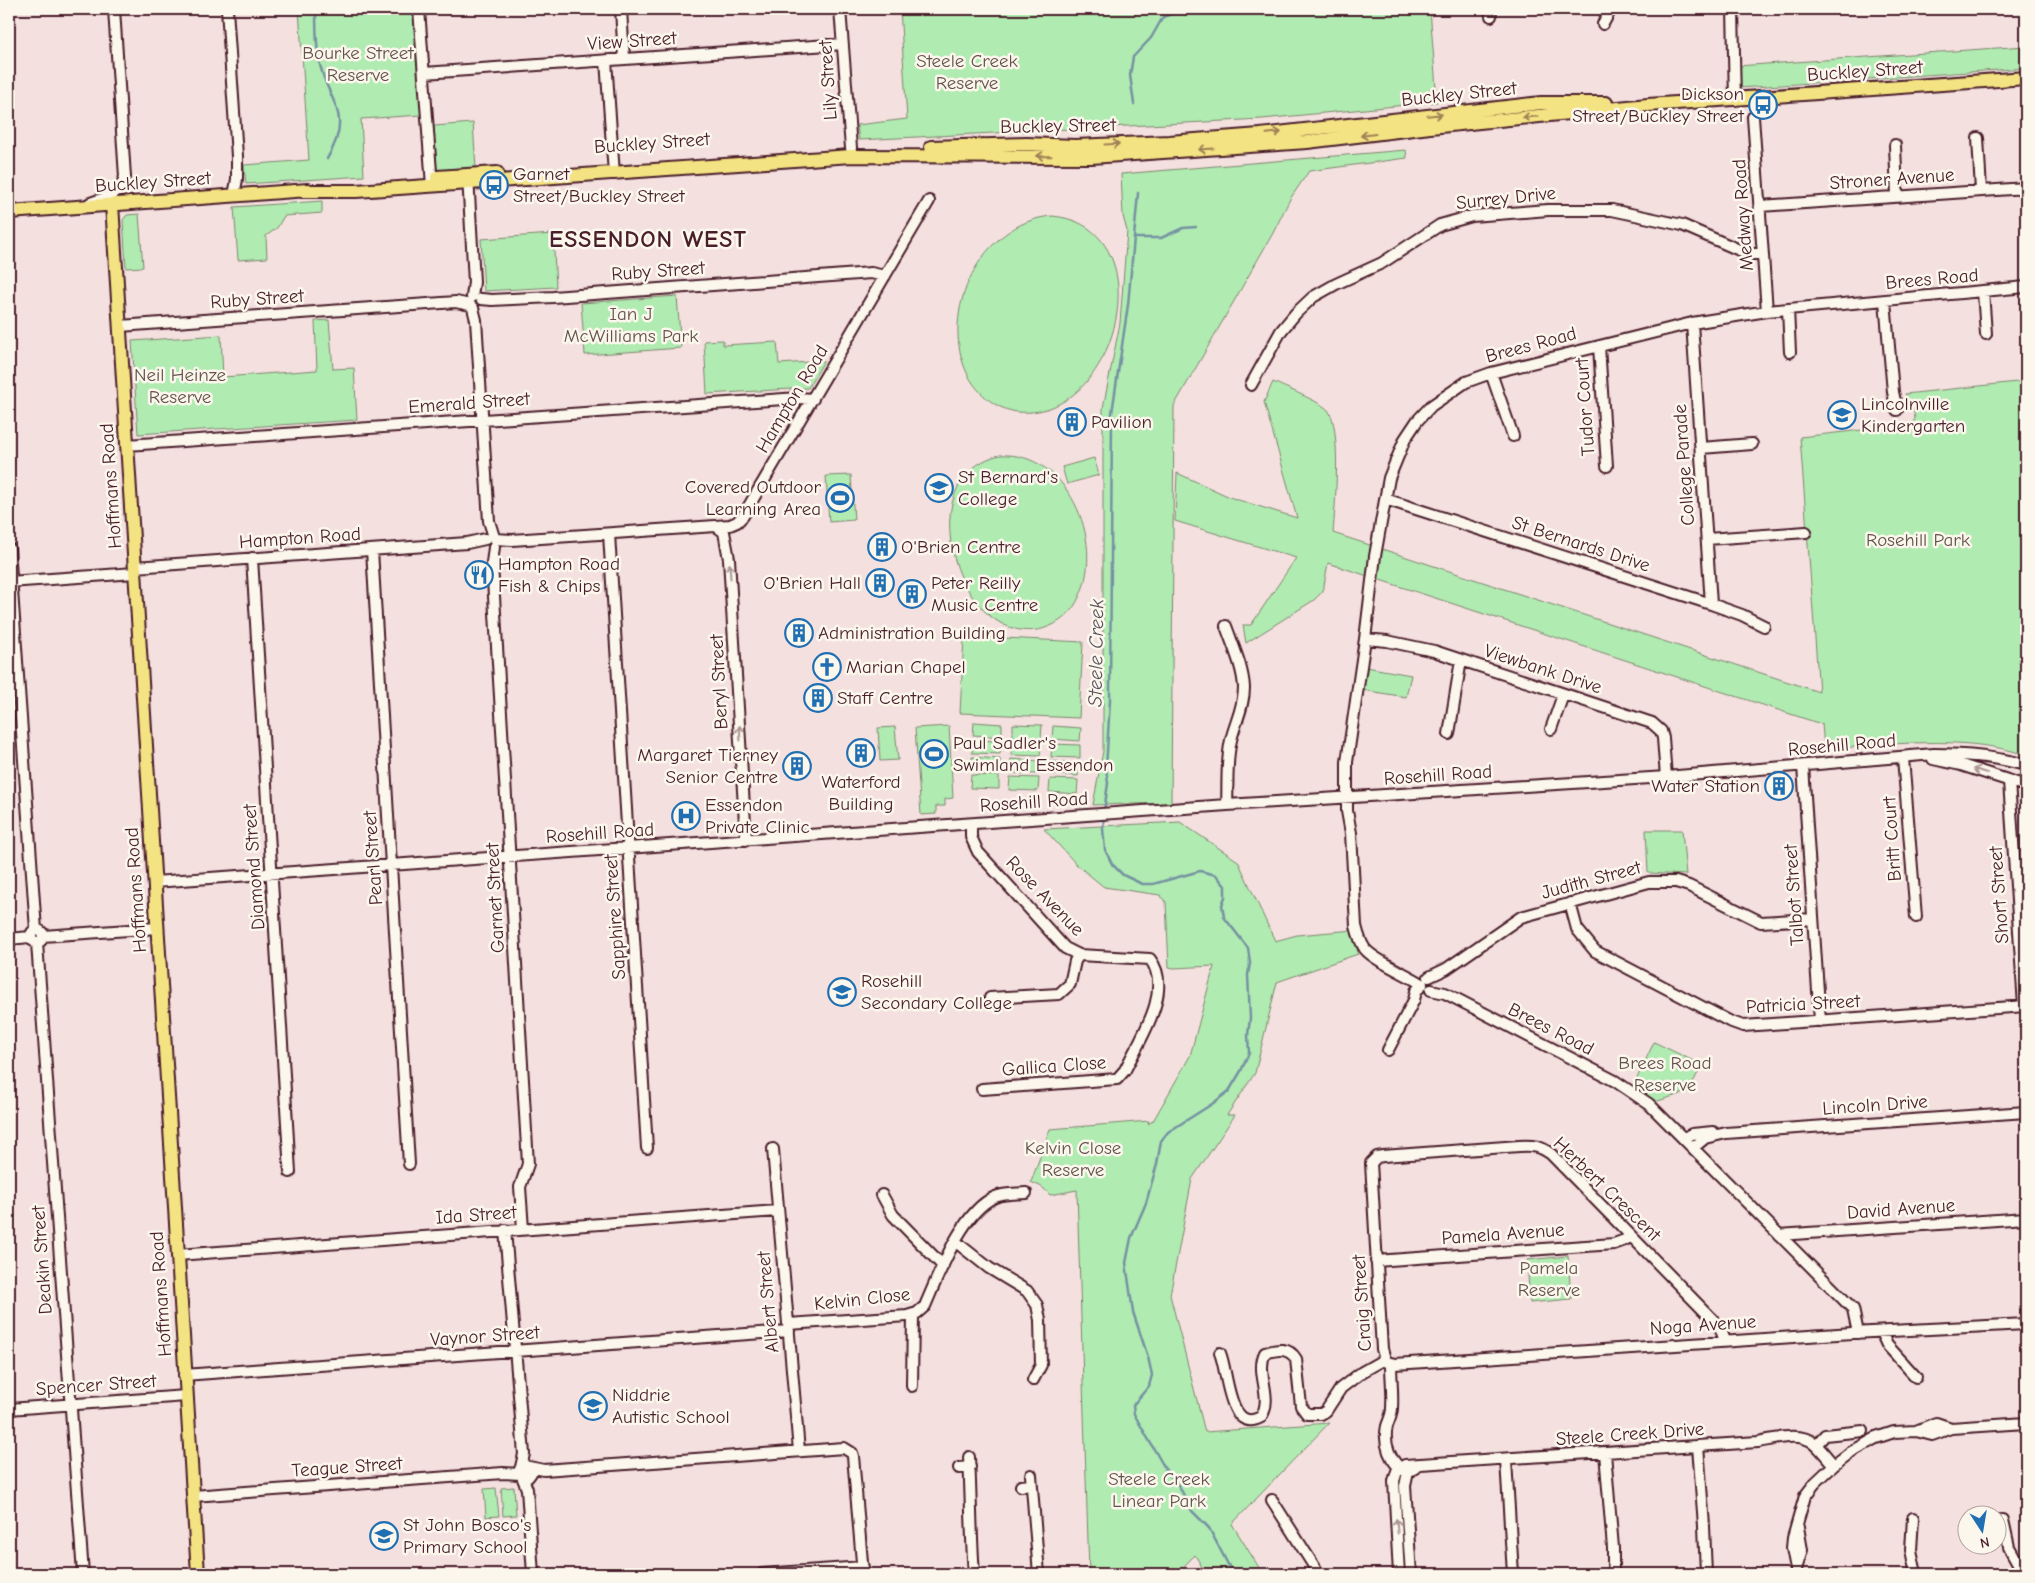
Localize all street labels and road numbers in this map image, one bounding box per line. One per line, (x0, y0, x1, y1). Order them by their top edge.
street label: View Street (587, 27, 678, 55)
street label: Lily Street (814, 39, 842, 121)
street label: Buckley Street (1806, 56, 1924, 86)
street label: Buckley Street (1400, 77, 1518, 111)
street label: Buckley Street (1000, 114, 1117, 138)
street label: Buckley Street (593, 128, 711, 158)
street label: Medway Road (1728, 158, 1758, 272)
street label: Stroner Avenue (1829, 164, 1955, 194)
street label: Buckley Street (94, 167, 212, 197)
street label: Surrey Drive (1455, 182, 1557, 214)
street label: Ruby Street (611, 257, 706, 285)
street label: Brees Road (1885, 264, 1979, 294)
street label: Ruby Street (210, 285, 305, 313)
street label: Brees Road (1483, 322, 1579, 368)
street label: Hampton Road (751, 341, 833, 457)
street label: Tudor Court (1571, 357, 1599, 457)
street label: Emerald Street (407, 388, 531, 418)
street label: College Parade (1669, 404, 1699, 526)
street label: Hoffmans Road (96, 423, 126, 549)
street label: St Bernards Drive (1509, 511, 1653, 577)
street label: Hampton Road (238, 523, 362, 553)
street label: Beryl Street (705, 633, 732, 730)
street label: Viewbank Drive (1481, 640, 1605, 698)
street label: Rosehill Road (1787, 729, 1897, 761)
street label: Rosehill Road (1383, 760, 1493, 790)
street label: Rosehill Road (979, 787, 1089, 817)
street label: Britt Court (1878, 795, 1906, 882)
street label: Diamond Street (239, 803, 269, 931)
street label: Pearl Street (359, 809, 387, 906)
street label: Rosehill Road (545, 818, 655, 848)
street label: Hoffmans Road (121, 827, 151, 953)
street label: Garnet Street (481, 842, 509, 954)
street label: Talbot Street (1779, 843, 1809, 946)
street label: Short Street (1985, 845, 2013, 944)
street label: Rose Avenue (1001, 851, 1089, 941)
street label: Sapphire Street (600, 853, 630, 980)
street label: Judith Street (1539, 856, 1644, 904)
street label: Patricia Street (1745, 990, 1861, 1018)
street label: Brees Road (1504, 998, 1598, 1060)
street label: Gallica Close (1001, 1051, 1107, 1081)
street label: Lincoln Drive (1822, 1090, 1928, 1120)
street label: Herbert Crescent (1549, 1132, 1666, 1246)
street label: David Avenue (1846, 1194, 1956, 1224)
street label: Ida Street (435, 1201, 518, 1229)
street label: Deakin Street (27, 1204, 57, 1315)
street label: Pamela Avenue (1441, 1219, 1565, 1249)
street label: Hoffmans Road (146, 1231, 176, 1357)
street label: Albert Street (753, 1250, 783, 1354)
street label: Craig Street (1348, 1253, 1376, 1352)
street label: Kelvin Close (813, 1283, 911, 1315)
street label: Noga Avenue (1649, 1310, 1757, 1340)
street label: Vaynor Street (430, 1321, 541, 1351)
street label: Spencer Street (35, 1370, 158, 1400)
street label: Steele Creek Drive (1555, 1418, 1705, 1450)
street label: Teague Street (291, 1452, 404, 1482)

